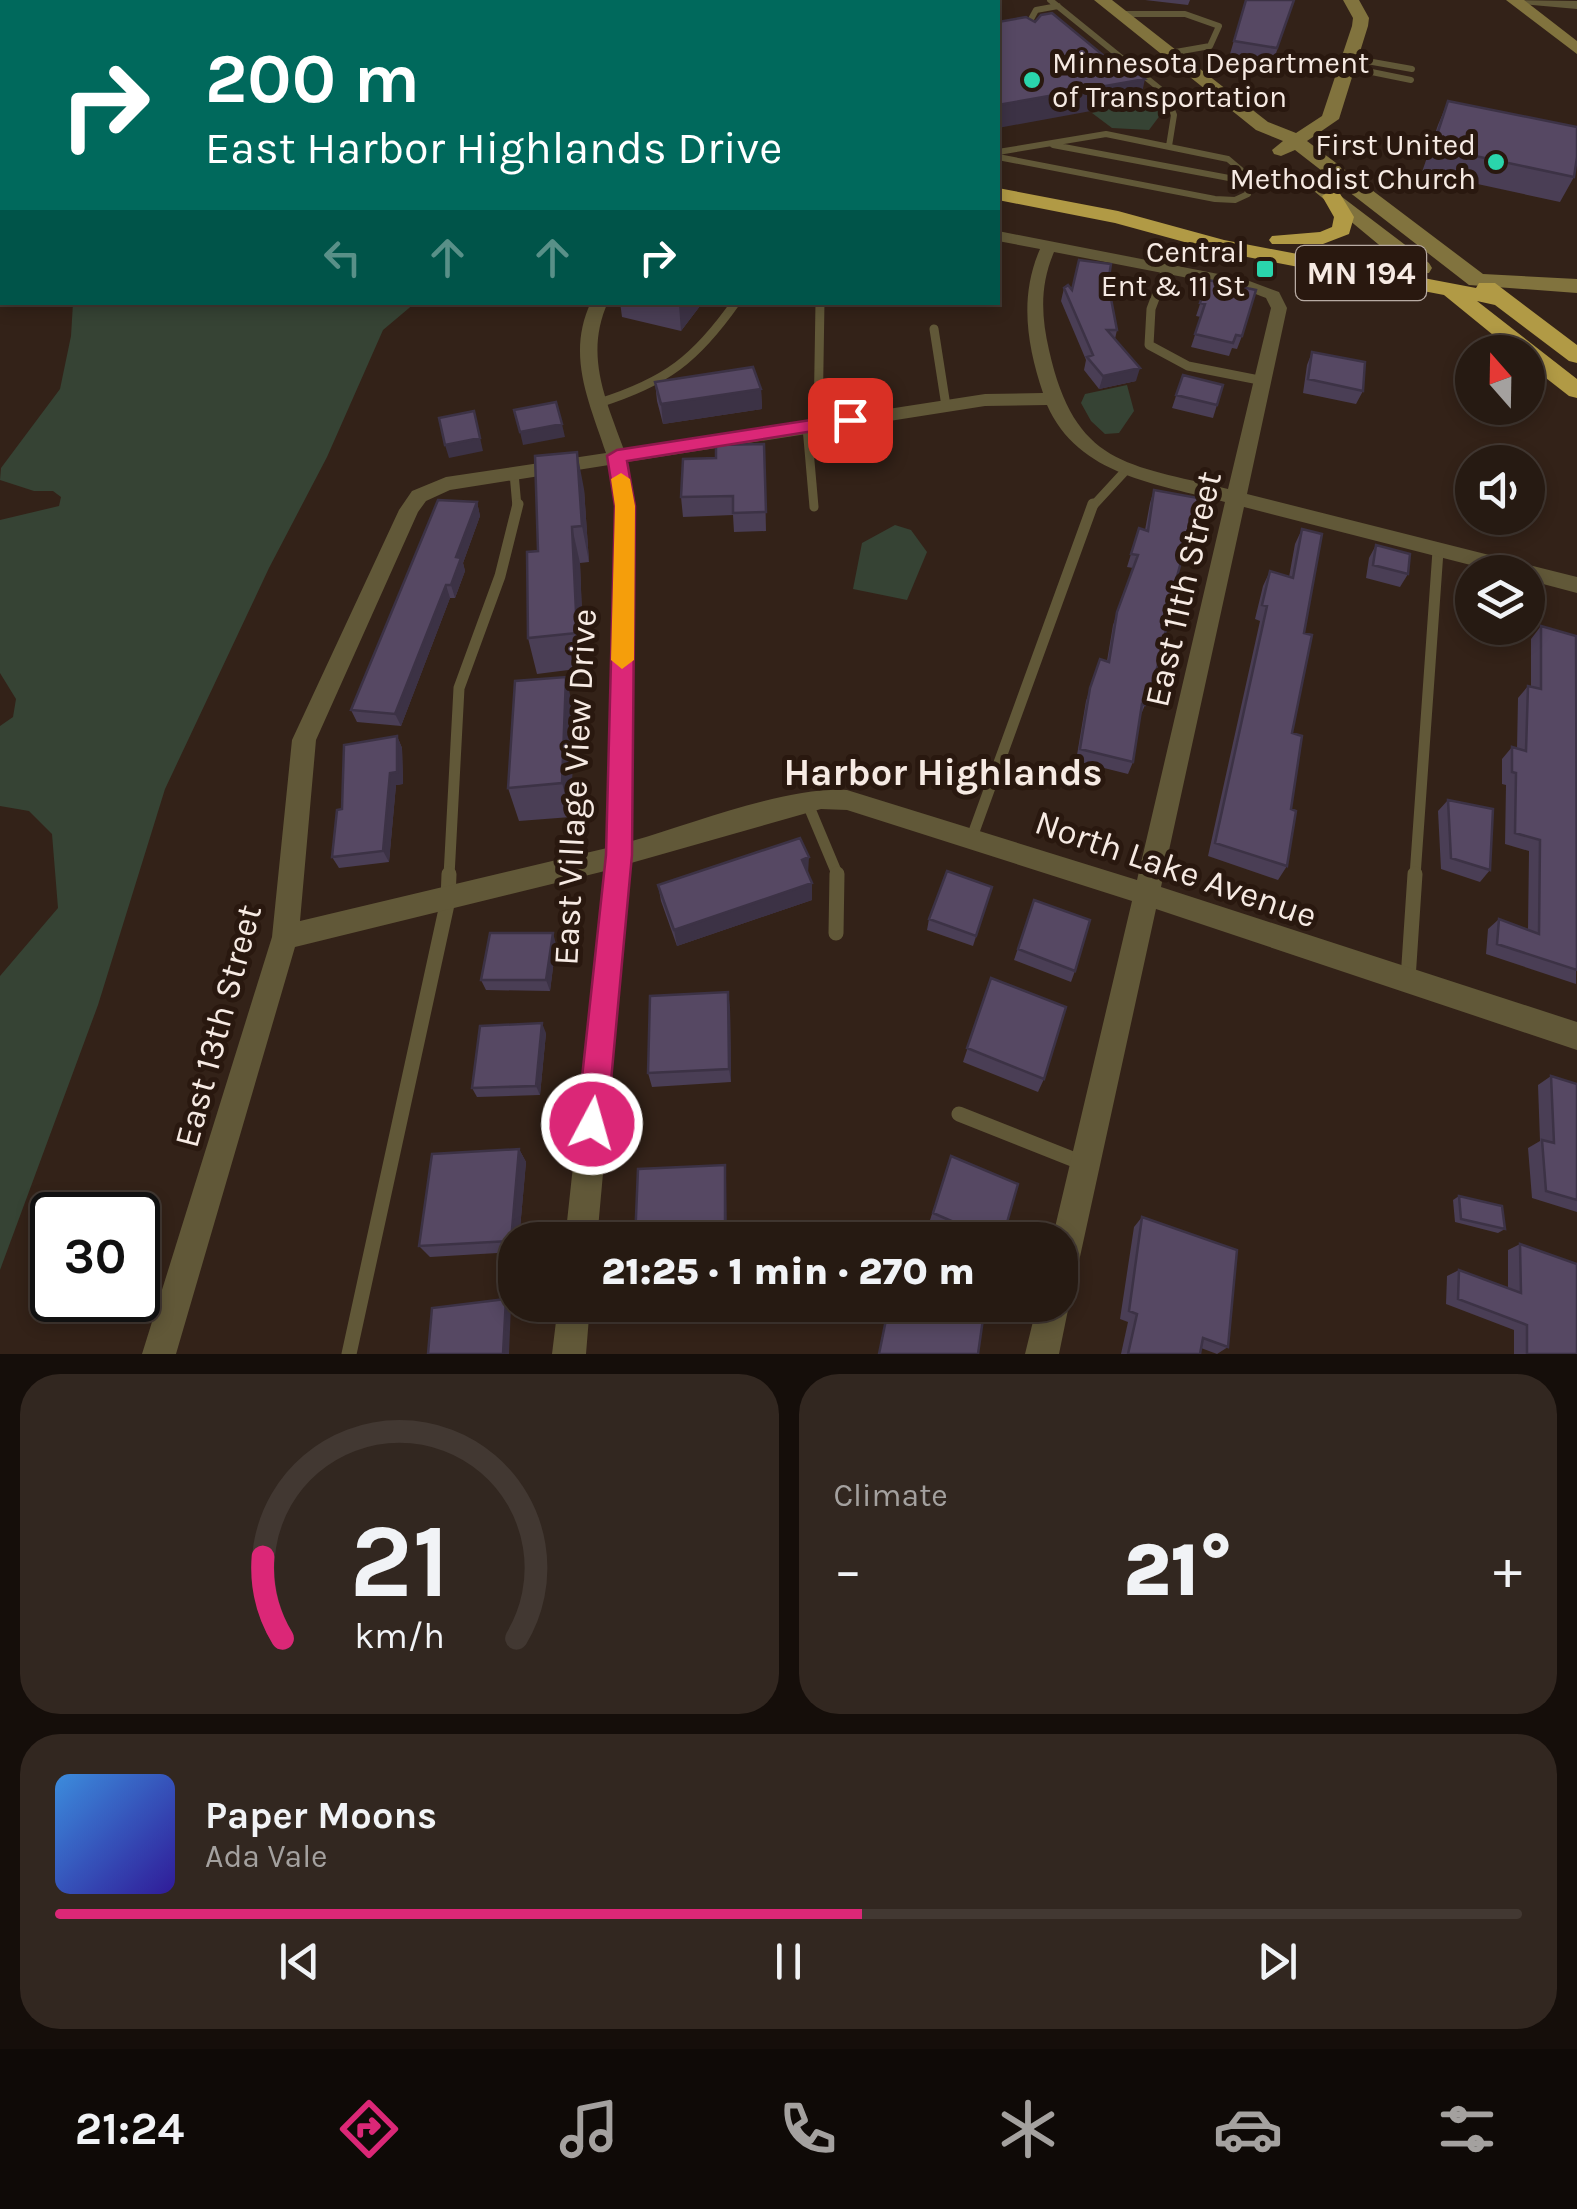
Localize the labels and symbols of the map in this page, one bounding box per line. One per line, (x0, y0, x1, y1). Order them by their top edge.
place label: Minnesota Department of Transportation (1052, 45, 1369, 115)
marker: Minnesota Department of Transportation (1021, 69, 1043, 91)
place label: First United Methodist Church (1229, 127, 1476, 197)
marker: First United Methodist Church (1485, 151, 1507, 173)
place label: Central Ent & 11 St (1101, 234, 1245, 304)
road number: MN 194 (1296, 246, 1426, 300)
marker: Central Ent & 11 St (1254, 258, 1276, 280)
north arrow (1455, 335, 1545, 425)
pin (808, 378, 893, 463)
street label: East 11th Street (1136, 467, 1230, 711)
street label: East Village View Drive (545, 608, 605, 966)
district label: Harbor Highlands (783, 750, 1103, 795)
street label: North Lake Avenue (1030, 802, 1322, 936)
street label: East 13th Street (166, 900, 270, 1152)
position arrow (540, 1072, 644, 1176)
speed limit sign: 30 (30, 1192, 160, 1322)

